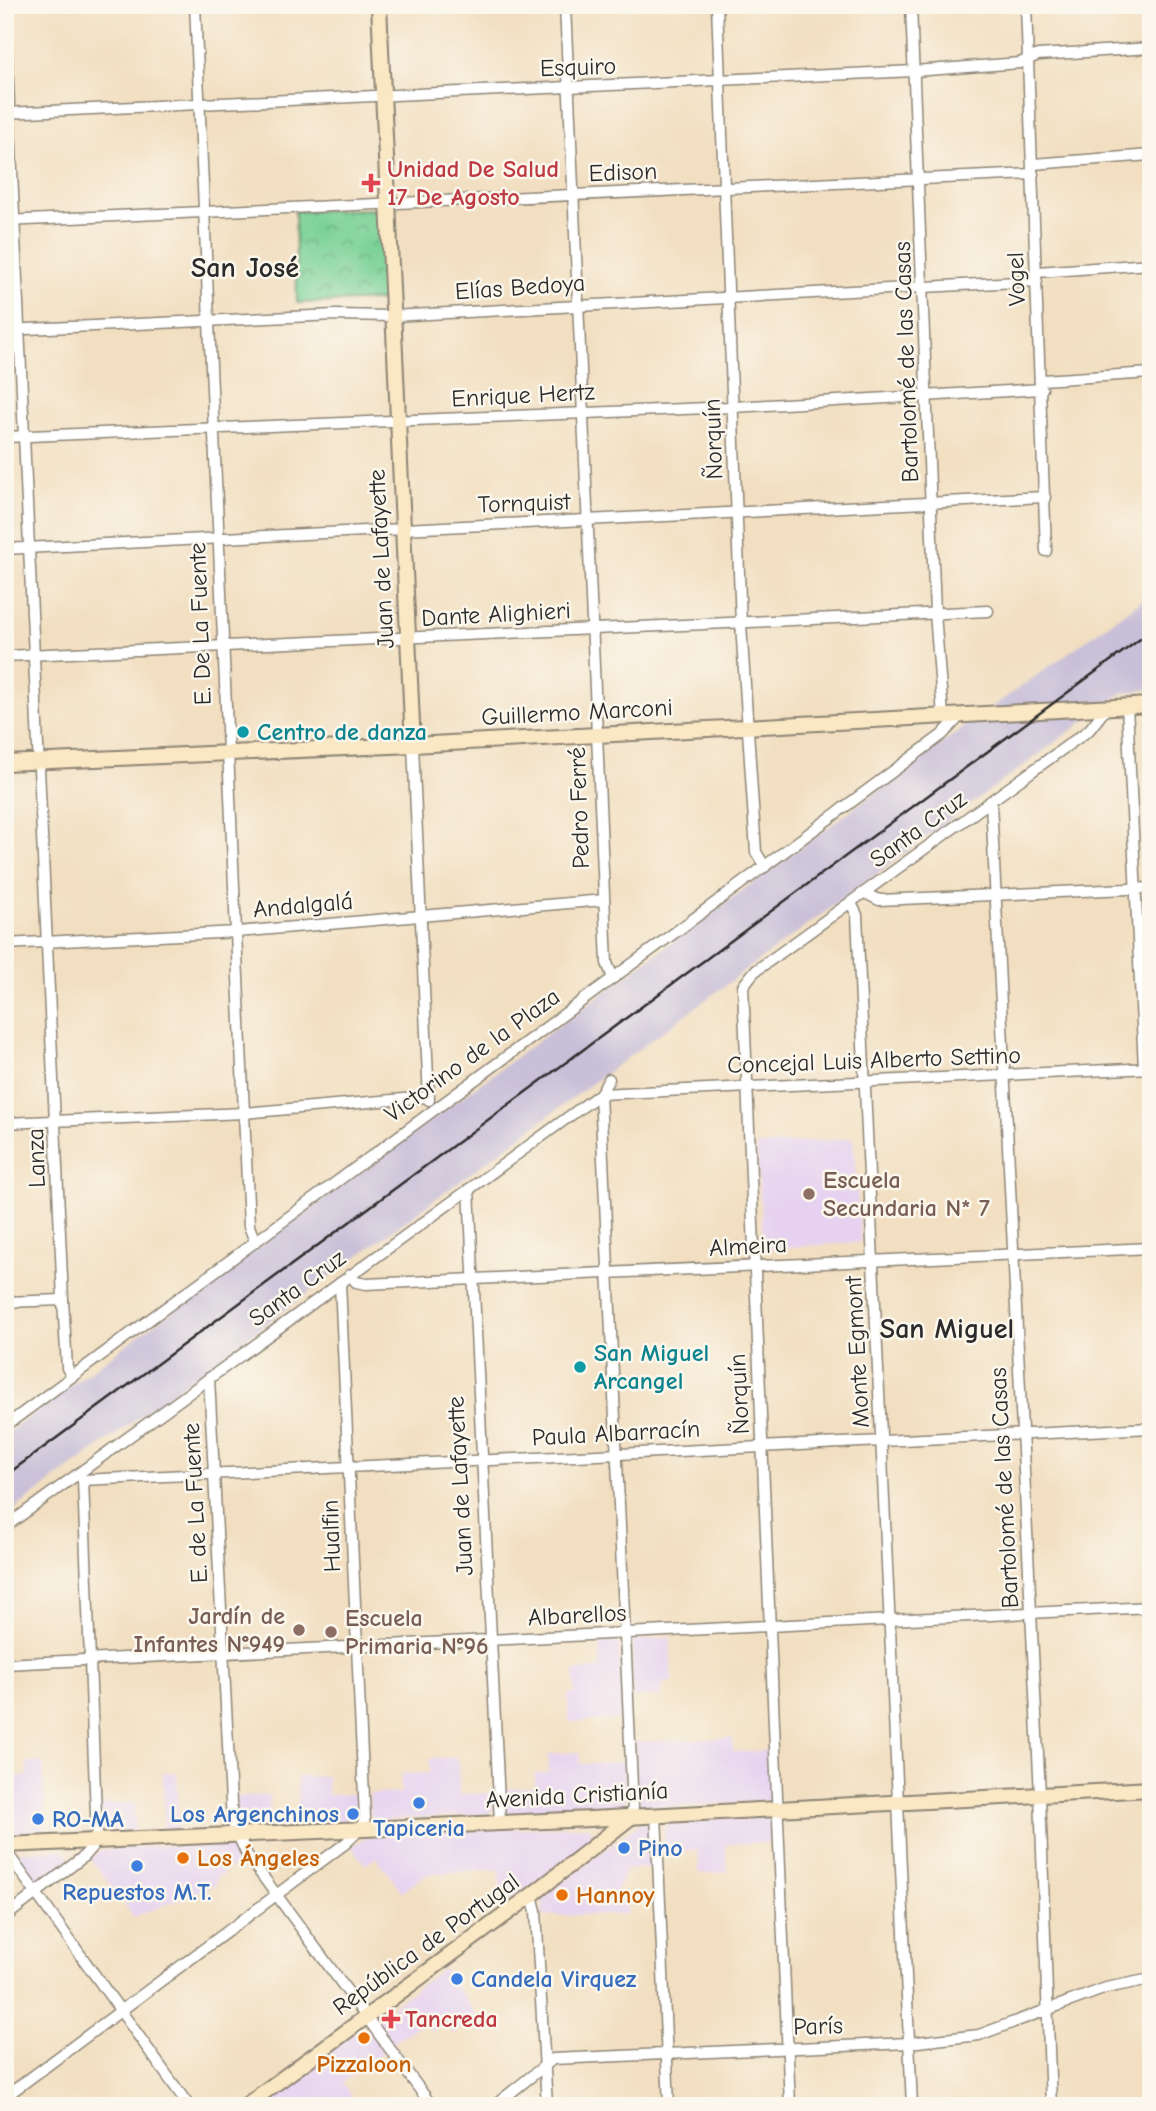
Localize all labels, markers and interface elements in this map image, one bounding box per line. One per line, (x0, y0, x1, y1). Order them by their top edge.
street label: Esquiro (539, 52, 617, 82)
place label: Unidad De Salud 17 De Agosto (387, 155, 559, 211)
street label: Edison (588, 157, 658, 187)
marker: Unidad De Salud 17 De Agosto (361, 173, 381, 193)
street label: Bartolomé de las Casas (888, 241, 924, 483)
street label: Vogel (1001, 251, 1031, 307)
district label: San José (191, 252, 299, 284)
street label: Elías Bedoya (454, 268, 586, 306)
street label: Enrique Hertz (451, 377, 596, 413)
street label: Ñorquín (698, 398, 728, 480)
street label: Juan de Lafayette (362, 469, 400, 649)
street label: Tornquist (477, 487, 572, 519)
street label: E. De La Fuente (183, 542, 217, 706)
street label: Dante Alighieri (421, 596, 571, 632)
street label: Guillermo Marconi (480, 693, 674, 731)
place label: Centro de danza (257, 718, 427, 746)
marker: Centro de danza (235, 724, 251, 740)
street label: Pedro Ferré (563, 747, 595, 869)
street label: Santa Cruz (864, 784, 972, 873)
street label: Andalgalá (252, 887, 354, 923)
street label: Victorino de la Plaza (379, 982, 565, 1128)
street label: Concejal Luis Alberto Settino (727, 1041, 1021, 1079)
street label: Lanza (21, 1128, 51, 1188)
place label: Escuela Secundaria N* 7 (823, 1166, 990, 1222)
marker: Escuela Secundaria N* 7 (801, 1186, 817, 1202)
street label: Almeira (708, 1230, 788, 1262)
street label: Santa Cruz (243, 1243, 351, 1332)
street label: Monte Egmont (839, 1274, 875, 1429)
district label: San Miguel (880, 1313, 1014, 1345)
place label: San Miguel Arcangel (594, 1339, 709, 1395)
street label: Ñorquín (723, 1353, 755, 1435)
marker: San Miguel Arcangel (572, 1359, 588, 1375)
street label: Bartolomé de las Casas (984, 1367, 1024, 1609)
street label: Juan de Lafayette (441, 1396, 479, 1576)
street label: Paula Albarracín (531, 1415, 701, 1451)
street label: E. de La Fuente (177, 1422, 213, 1584)
street label: Hualfin (316, 1499, 346, 1573)
street label: Albarellos (527, 1598, 627, 1632)
place label: Jardín de Infantes N°949 (134, 1602, 285, 1658)
place label: Escuela Primaria N°96 (345, 1604, 489, 1660)
marker: Jardín de Infantes N°949 (291, 1622, 307, 1638)
marker: Escuela Primaria N°96 (323, 1624, 339, 1640)
street label: Avenida Cristianía (485, 1776, 669, 1814)
marker: Tapiceria (411, 1795, 427, 1811)
place label: Los Argenchinos (170, 1800, 339, 1828)
place label: RO-MA (52, 1805, 124, 1833)
marker: Los Argenchinos (345, 1806, 361, 1822)
marker: RO-MA (30, 1811, 46, 1827)
place label: Tapiceria (373, 1814, 465, 1842)
place label: Pino (638, 1834, 683, 1862)
marker: Pino (616, 1840, 632, 1856)
place label: Los Ángeles (197, 1844, 319, 1872)
marker: Los Ángeles (175, 1850, 191, 1866)
marker: Repuestos M.T. (129, 1858, 145, 1874)
street label: República de Portugal (327, 1867, 525, 2021)
place label: Repuestos M.T. (62, 1878, 212, 1906)
place label: Hannoy (576, 1881, 655, 1909)
marker: Hannoy (554, 1887, 570, 1903)
place label: Candela Virquez (471, 1965, 637, 1993)
marker: Candela Virquez (449, 1971, 465, 1987)
place label: Tancreda (405, 2005, 498, 2033)
marker: Tancreda (383, 2011, 399, 2027)
street label: París (793, 2011, 843, 2041)
marker: Pizzaloon (356, 2030, 372, 2046)
place label: Pizzaloon (317, 2050, 411, 2078)

